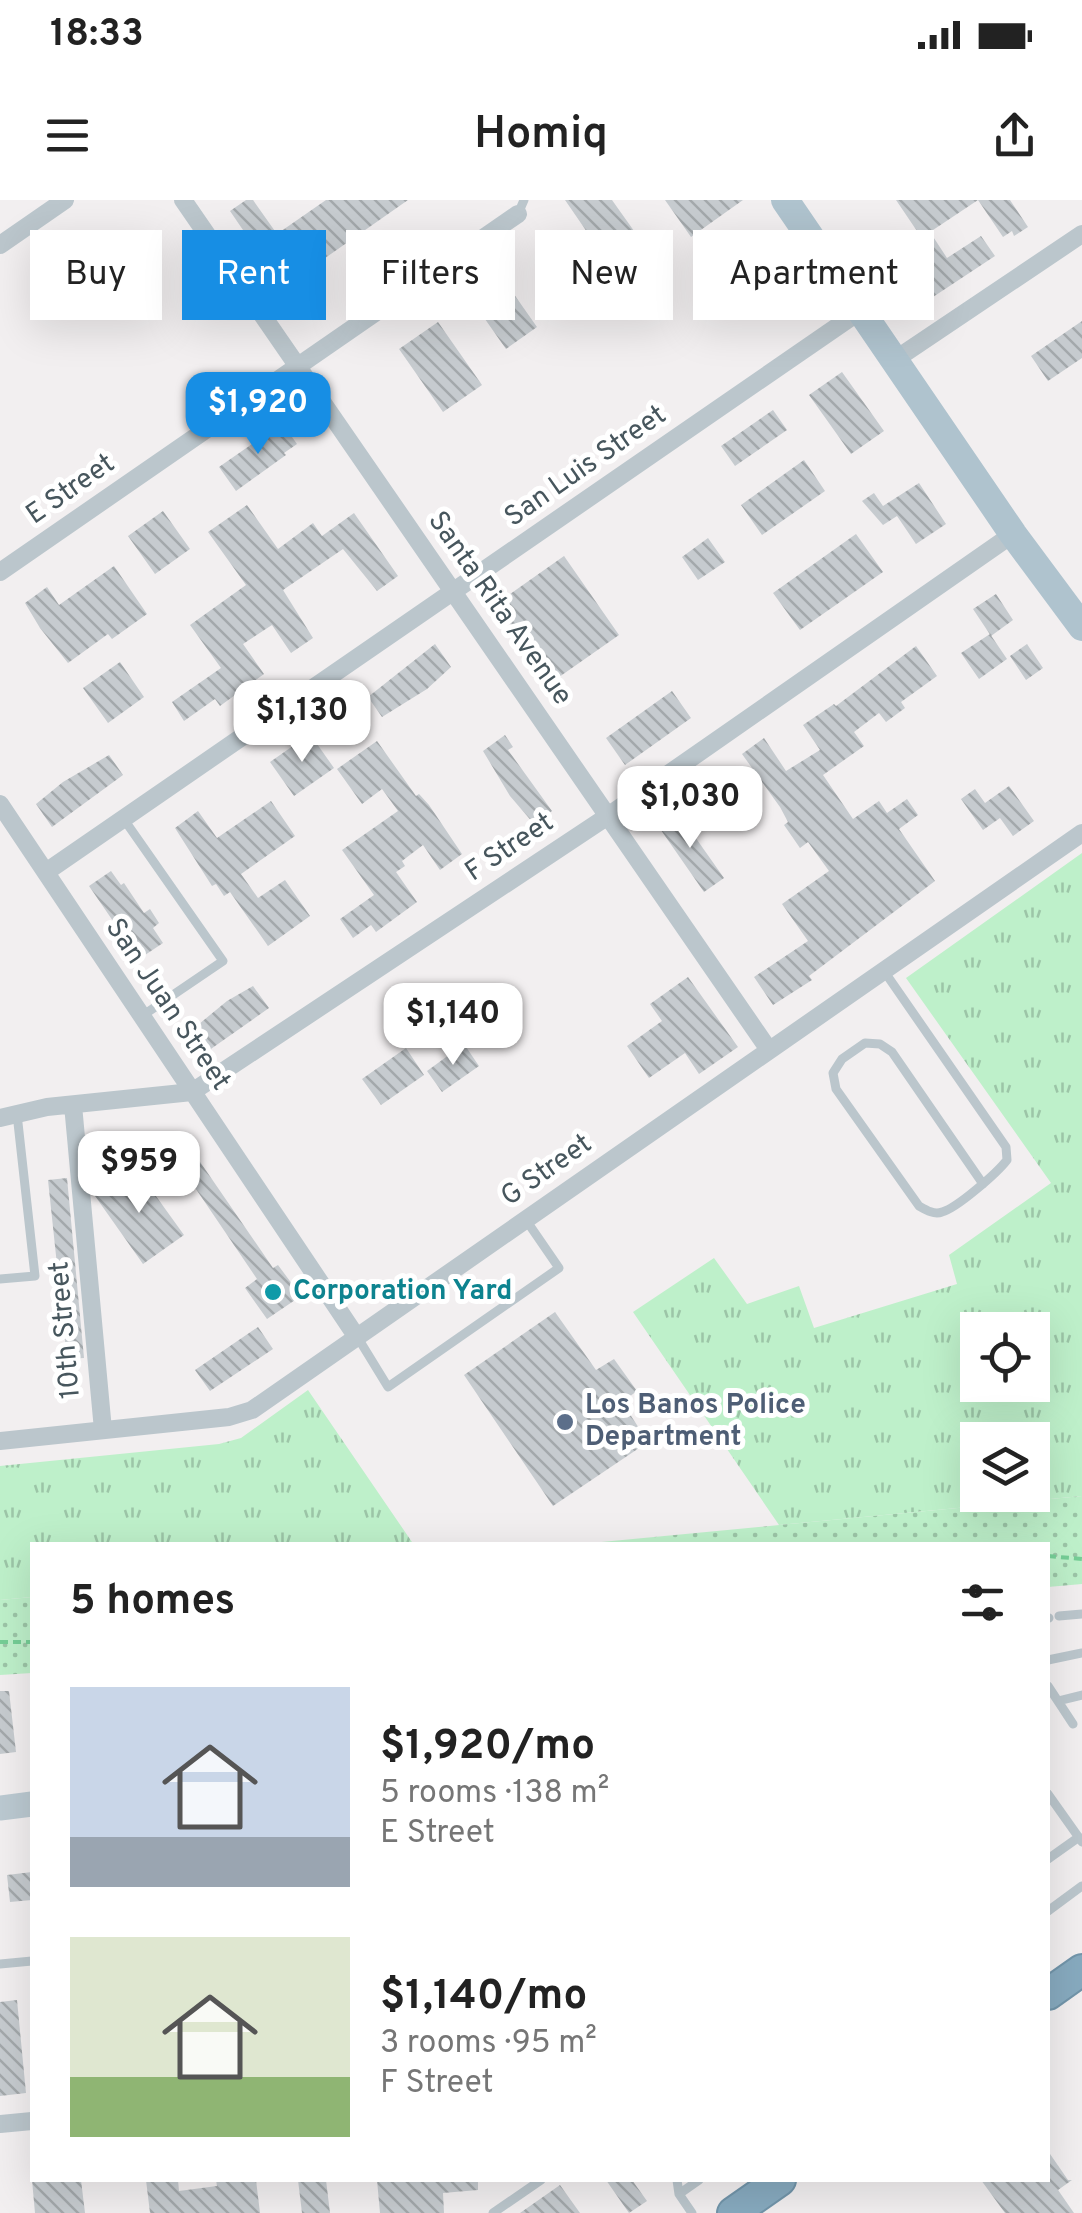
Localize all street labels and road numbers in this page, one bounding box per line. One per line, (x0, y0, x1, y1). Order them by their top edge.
street label: San Luis Street (498, 398, 674, 536)
street label: E Street (20, 446, 122, 534)
street label: Santa Rita Avenue (419, 505, 579, 713)
street label: F Street (459, 805, 561, 891)
street label: San Juan Street (96, 912, 238, 1098)
street label: G Street (495, 1127, 599, 1215)
street label: 10th Street (42, 1260, 90, 1400)

